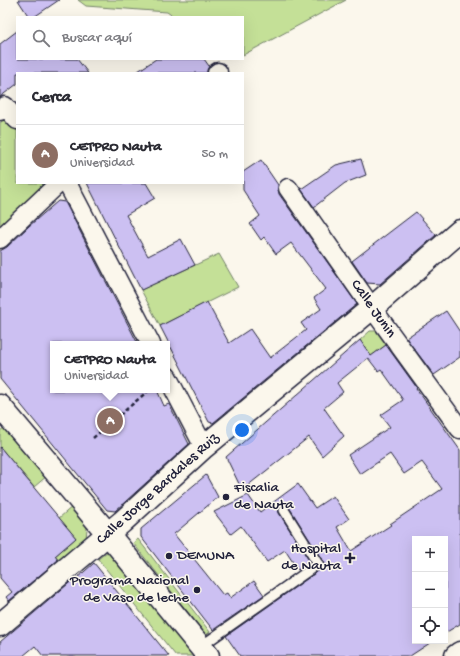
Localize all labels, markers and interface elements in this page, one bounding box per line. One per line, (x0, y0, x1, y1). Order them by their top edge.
search box (16, 16, 244, 60)
icon: search (30, 27, 52, 49)
text: Buscar aquí (62, 29, 132, 47)
text: Cerca (32, 88, 71, 108)
text: CETPRO Nauta (70, 138, 162, 156)
text: A (41, 147, 49, 162)
text: 50 m (201, 147, 228, 162)
text: Universidad (70, 156, 134, 171)
street label: Calle Junin (346, 276, 400, 342)
popup (50, 341, 170, 393)
text: CETPRO Nauta (64, 351, 156, 369)
text: Universidad (64, 369, 128, 384)
pin: A (97, 406, 123, 436)
your location (232, 420, 252, 440)
street label: Calle Jorge Bardales Ruiz (93, 429, 223, 549)
place label: Fiscalia de Nauta (233, 479, 294, 514)
marker: Fiscalia de Nauta (221, 492, 231, 502)
map controls (412, 536, 448, 644)
button: + (412, 536, 448, 572)
place label: Hospital de Nauta (281, 540, 342, 575)
place label: DEMUNA (176, 547, 235, 565)
marker: DEMUNA (164, 551, 174, 561)
marker: Hospital de Nauta (344, 552, 356, 564)
place label: Programa Nacional de Vaso de leche (69, 572, 189, 607)
button: − (412, 572, 448, 608)
marker: Programa Nacional de Vaso de leche (192, 585, 202, 595)
button: locate (412, 608, 448, 644)

